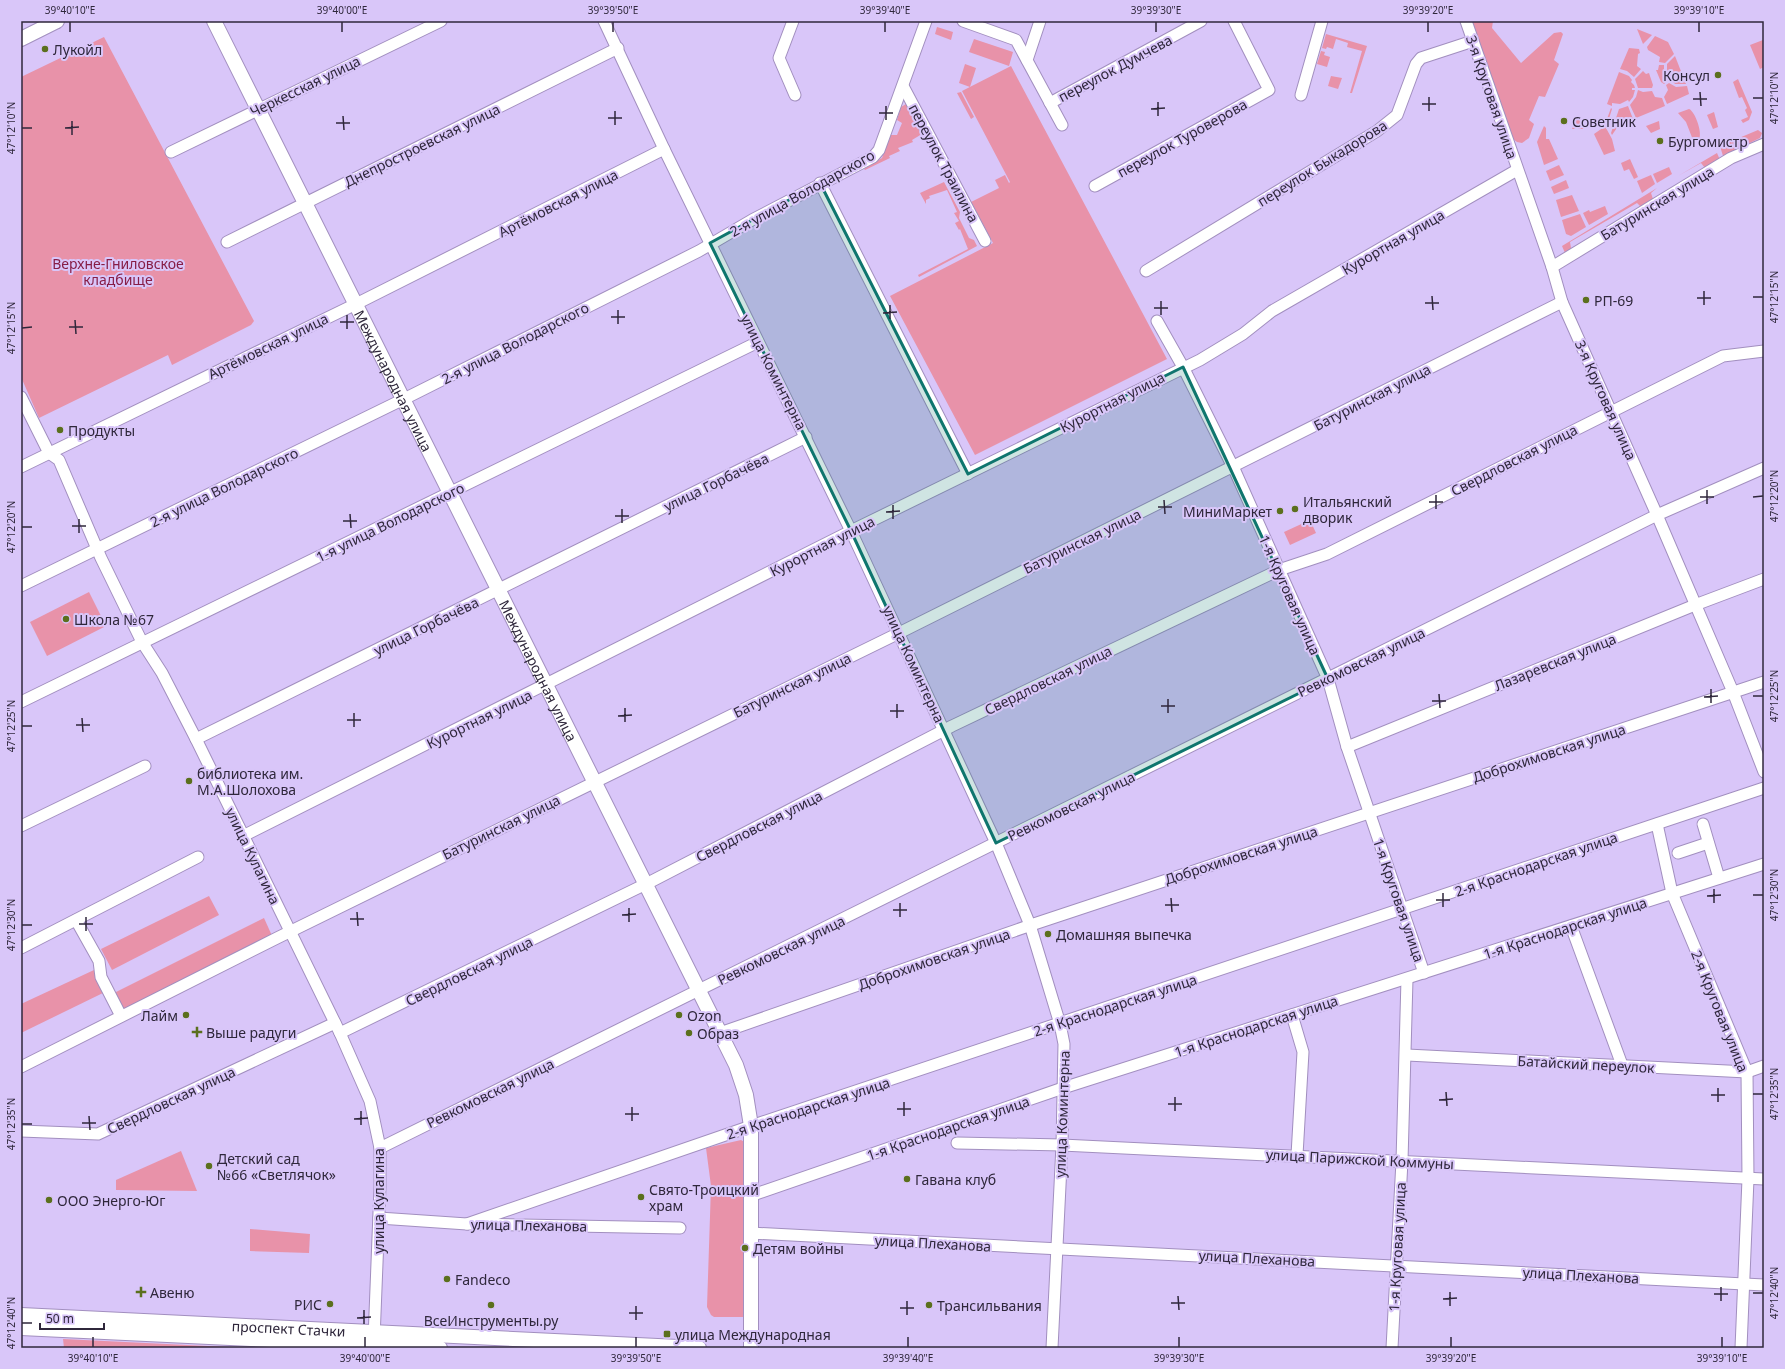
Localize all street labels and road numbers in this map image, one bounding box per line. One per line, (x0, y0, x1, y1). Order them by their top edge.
street label: переулок Думчева (1055, 30, 1175, 106)
street label: 3-я Круговая улица (1462, 33, 1522, 161)
street label: Черкесская улица (247, 51, 363, 121)
street label: переулок Туроверова (1114, 94, 1250, 182)
street label: Днепростроевская улица (341, 99, 503, 191)
street label: переулок Траилина (905, 100, 983, 226)
street label: переулок Быкадорова (1254, 115, 1390, 211)
street label: 2-я улица Володарского (726, 145, 878, 241)
street label: Батуринская улица (1597, 162, 1717, 244)
street label: Артёмовская улица (495, 165, 621, 241)
street label: Курортная улица (1338, 205, 1448, 279)
street label: 2-я улица Володарского (438, 298, 592, 388)
street label: Международная улица (350, 307, 437, 455)
street label: Артёмовская улица (205, 309, 331, 383)
street label: улица Коминтерна (737, 311, 811, 433)
street label: 3-я Круговая улица (1571, 337, 1641, 463)
street label: Батуринская улица (1310, 359, 1434, 435)
street label: Курортная улица (1056, 367, 1168, 437)
street label: Свердловская улица (1448, 420, 1580, 500)
street label: 2-я улица Володарского (147, 443, 301, 531)
street label: улица Горбачёва (660, 448, 772, 516)
street label: 1-я улица Володарского (313, 478, 467, 566)
street label: Батуринская улица (1020, 504, 1144, 578)
street label: Курортная улица (766, 511, 878, 581)
street label: 1-я Круговая улица (1255, 532, 1325, 658)
street label: улица Горбачёва (370, 592, 482, 660)
street label: Международная улица (495, 596, 582, 744)
street label: улица Коминтерна (879, 602, 949, 726)
street label: Ревкомовская улица (1294, 623, 1428, 701)
street label: Лазаревская улица (1491, 629, 1619, 695)
street label: Свердловская улица (981, 641, 1115, 719)
street label: Батуринская улица (730, 648, 854, 722)
street label: Курортная улица (423, 685, 535, 753)
street label: Доброхимовская улица (1470, 719, 1628, 787)
street label: Ревкомовская улица (1004, 767, 1138, 845)
street label: Свердловская улица (693, 786, 825, 866)
street label: Батуринская улица (439, 790, 563, 864)
street label: улица Кулагина (221, 804, 285, 908)
street label: Доброхимовская улица (1162, 821, 1320, 889)
street label: 2-я Краснодарская улица (1452, 827, 1620, 901)
street label: 1-я Круговая улица (1369, 836, 1429, 964)
street label: 1-я Краснодарская улица (1481, 893, 1649, 963)
street label: Ревкомовская улица (714, 911, 848, 989)
street label: Доброхимовская улица (856, 924, 1012, 994)
street label: Свердловская улица (402, 932, 536, 1010)
street label: 2-я Круговая улица (1687, 947, 1753, 1075)
street label: 2-я Краснодарская улица (1031, 970, 1199, 1040)
street label: 1-я Краснодарская улица (1172, 991, 1340, 1061)
street label: улица Коминтерна (1050, 1050, 1074, 1178)
street label: Батайский переулок (1517, 1051, 1655, 1077)
street label: Ревкомовская улица (423, 1054, 557, 1132)
street label: Свердловская улица (104, 1062, 238, 1138)
street label: 2-я Краснодарская улица (724, 1073, 892, 1143)
street label: 1-я Краснодарская улица (864, 1091, 1032, 1165)
street label: улица Парижской Коммуны (1265, 1145, 1455, 1173)
street label: улица Кулагина (369, 1148, 388, 1254)
street label: 1-я Круговая улица (1384, 1182, 1410, 1312)
street label: улица Плеханова (471, 1214, 587, 1236)
street label: улица Плеханова (874, 1230, 992, 1256)
street label: улица Плеханова (1198, 1245, 1316, 1271)
street label: улица Плеханова (1522, 1262, 1640, 1288)
street label: проспект Стачки (231, 1316, 346, 1340)

